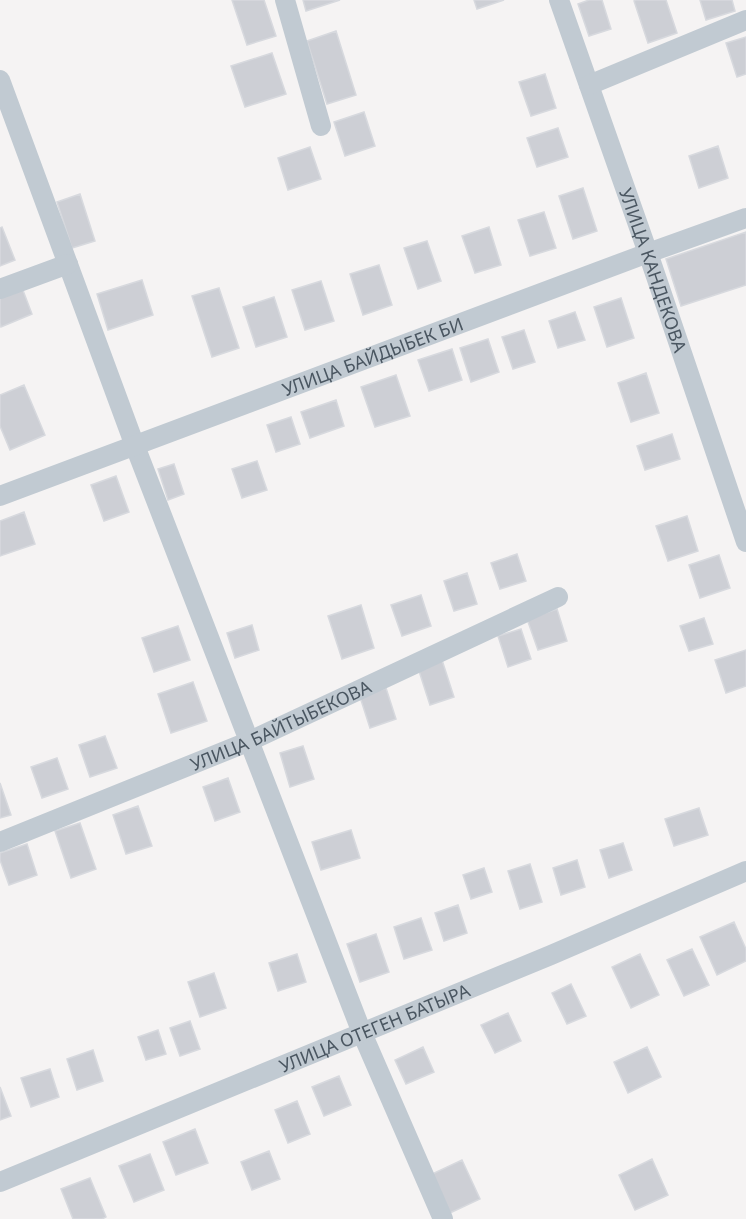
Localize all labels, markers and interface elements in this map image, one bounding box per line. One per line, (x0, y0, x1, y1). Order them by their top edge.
street label: УЛИЦА КАНДЕКОВА (614, 185, 693, 356)
street label: УЛИЦА БАЙДЫБЕК БИ (279, 311, 466, 401)
street label: УЛИЦА БАЙТЫБЕКОВА (187, 674, 375, 776)
street label: УЛИЦА ОТЕГЕН БАТЫРА (276, 978, 474, 1078)

